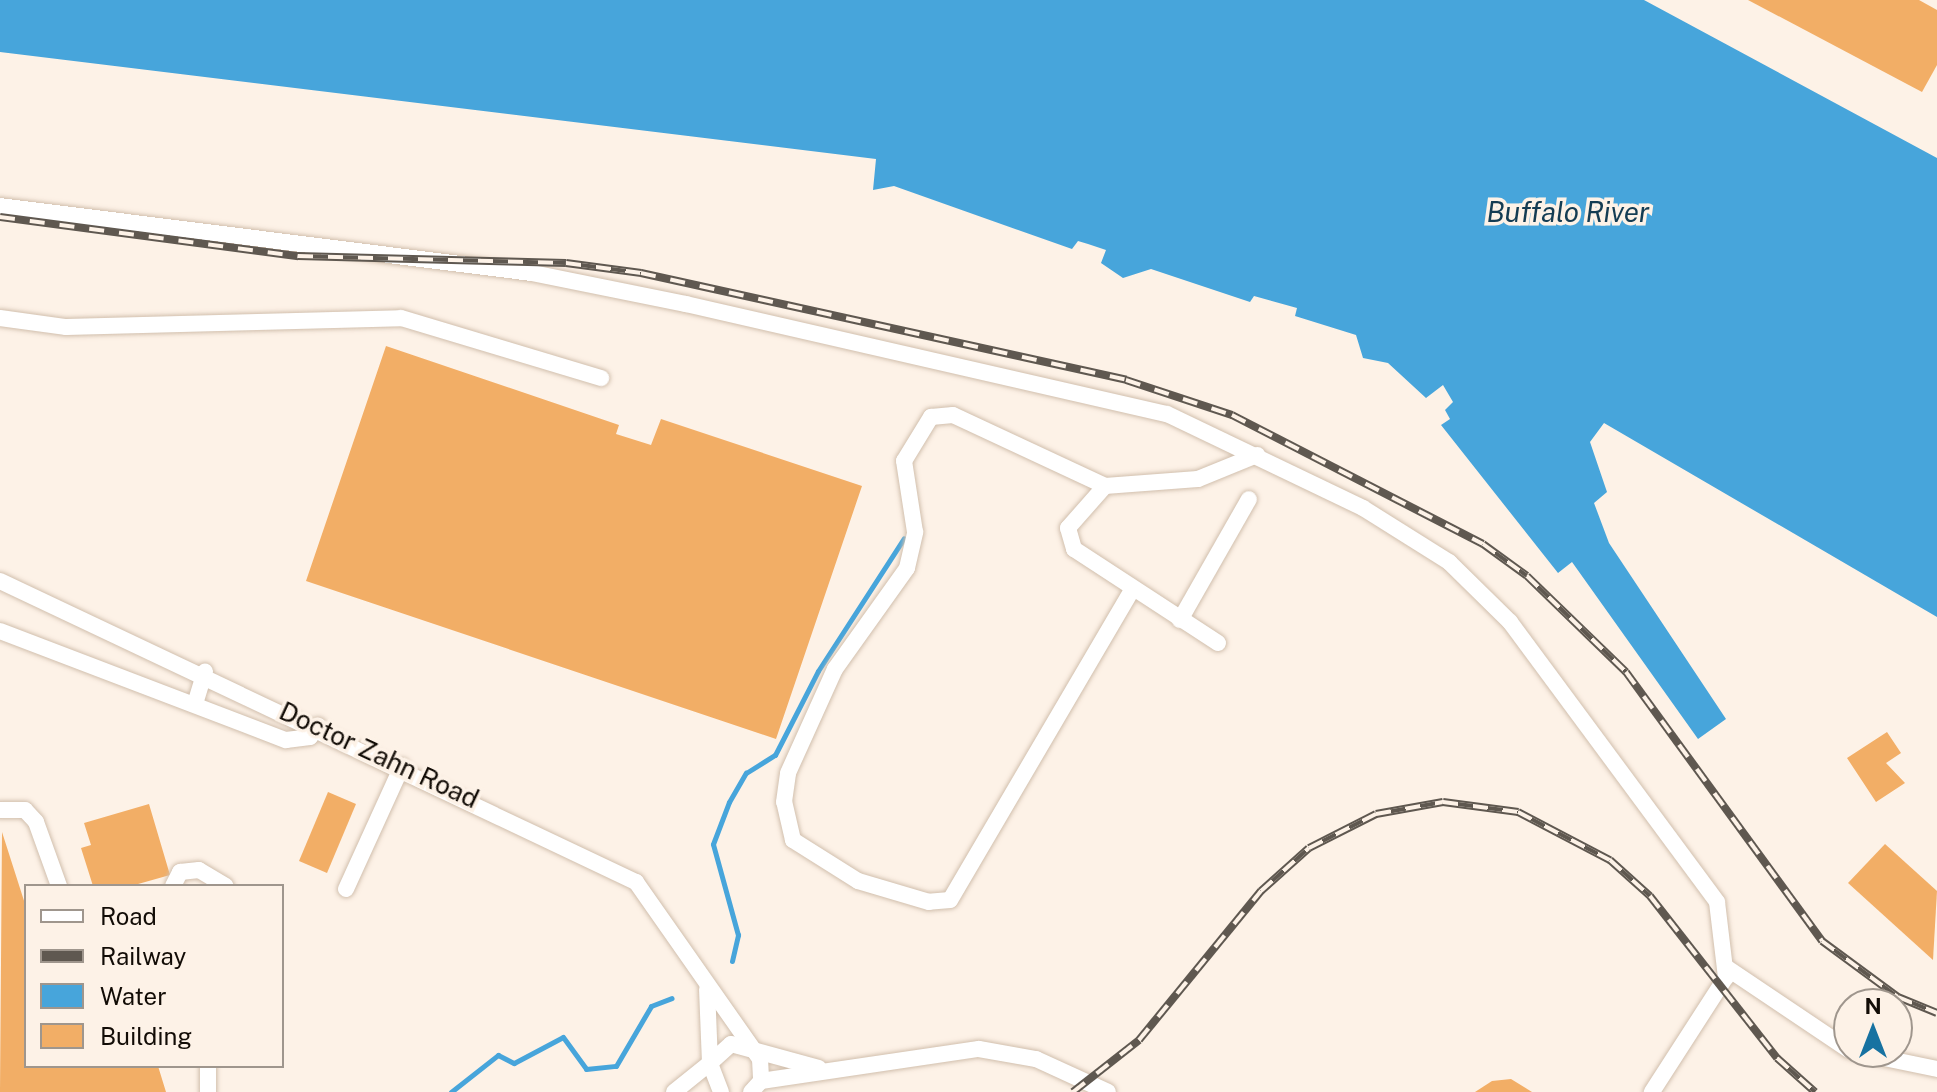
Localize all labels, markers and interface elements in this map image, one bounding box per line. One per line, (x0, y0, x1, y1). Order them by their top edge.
water label: Buffalo River (1486, 195, 1650, 229)
street label: Doctor Zahn Road (274, 695, 484, 815)
legend (24, 884, 284, 1068)
text: Road (100, 902, 157, 930)
text: Railway (100, 942, 186, 970)
text: Water (100, 982, 167, 1010)
north arrow (1833, 988, 1913, 1068)
text: N (1864, 993, 1882, 1019)
text: Building (100, 1022, 192, 1050)

